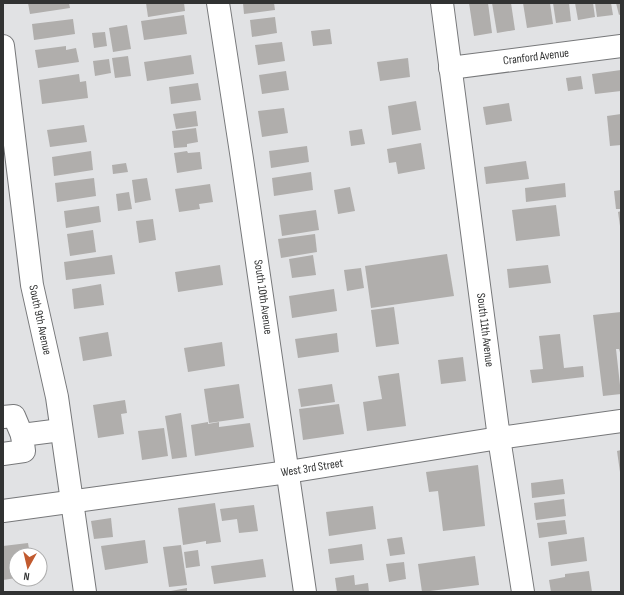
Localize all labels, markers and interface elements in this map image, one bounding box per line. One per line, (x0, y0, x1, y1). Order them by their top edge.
street label: Cranford Avenue (502, 45, 570, 68)
street label: South 10th Avenue (250, 259, 276, 336)
street label: South 9th Avenue (25, 284, 55, 357)
street label: South 11th Avenue (473, 292, 497, 368)
street label: West 3rd Street (280, 456, 345, 480)
north arrow (8, 547, 48, 587)
text: N (23, 570, 30, 583)

